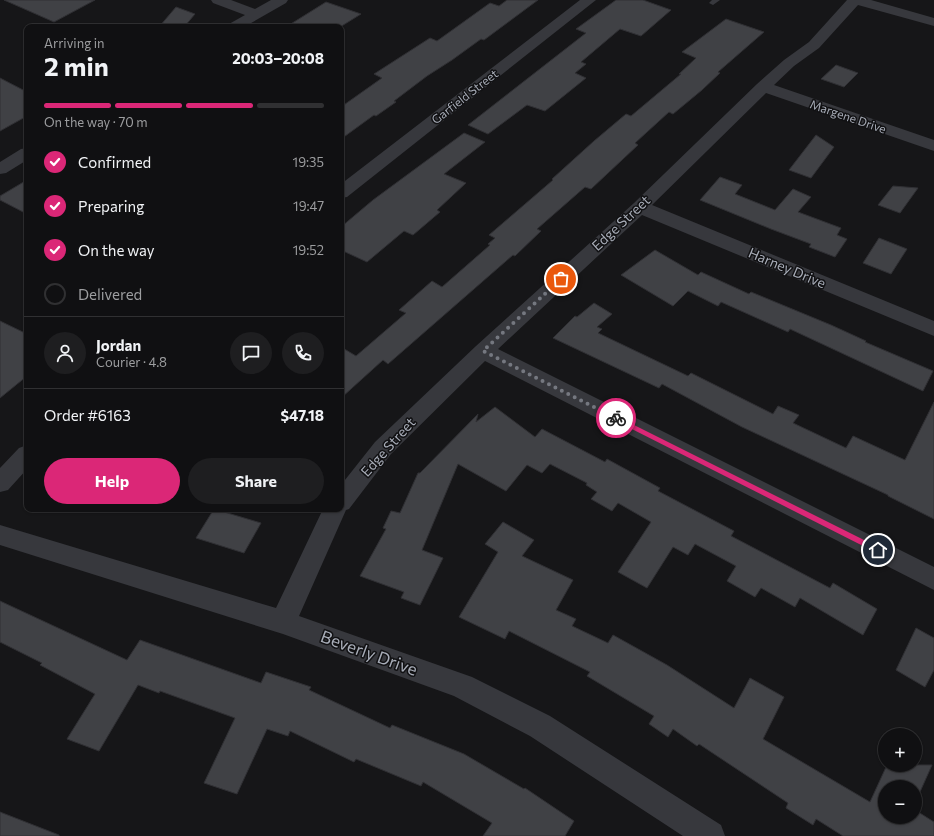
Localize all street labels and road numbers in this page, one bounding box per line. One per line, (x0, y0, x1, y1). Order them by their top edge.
street label: Garfield Street (428, 66, 500, 126)
street label: Margene Drive (808, 96, 888, 136)
street label: Edge Street (588, 191, 654, 254)
street label: Harney Drive (746, 244, 828, 291)
street label: Edge Street (357, 413, 419, 480)
street label: Beverly Drive (318, 625, 420, 680)

